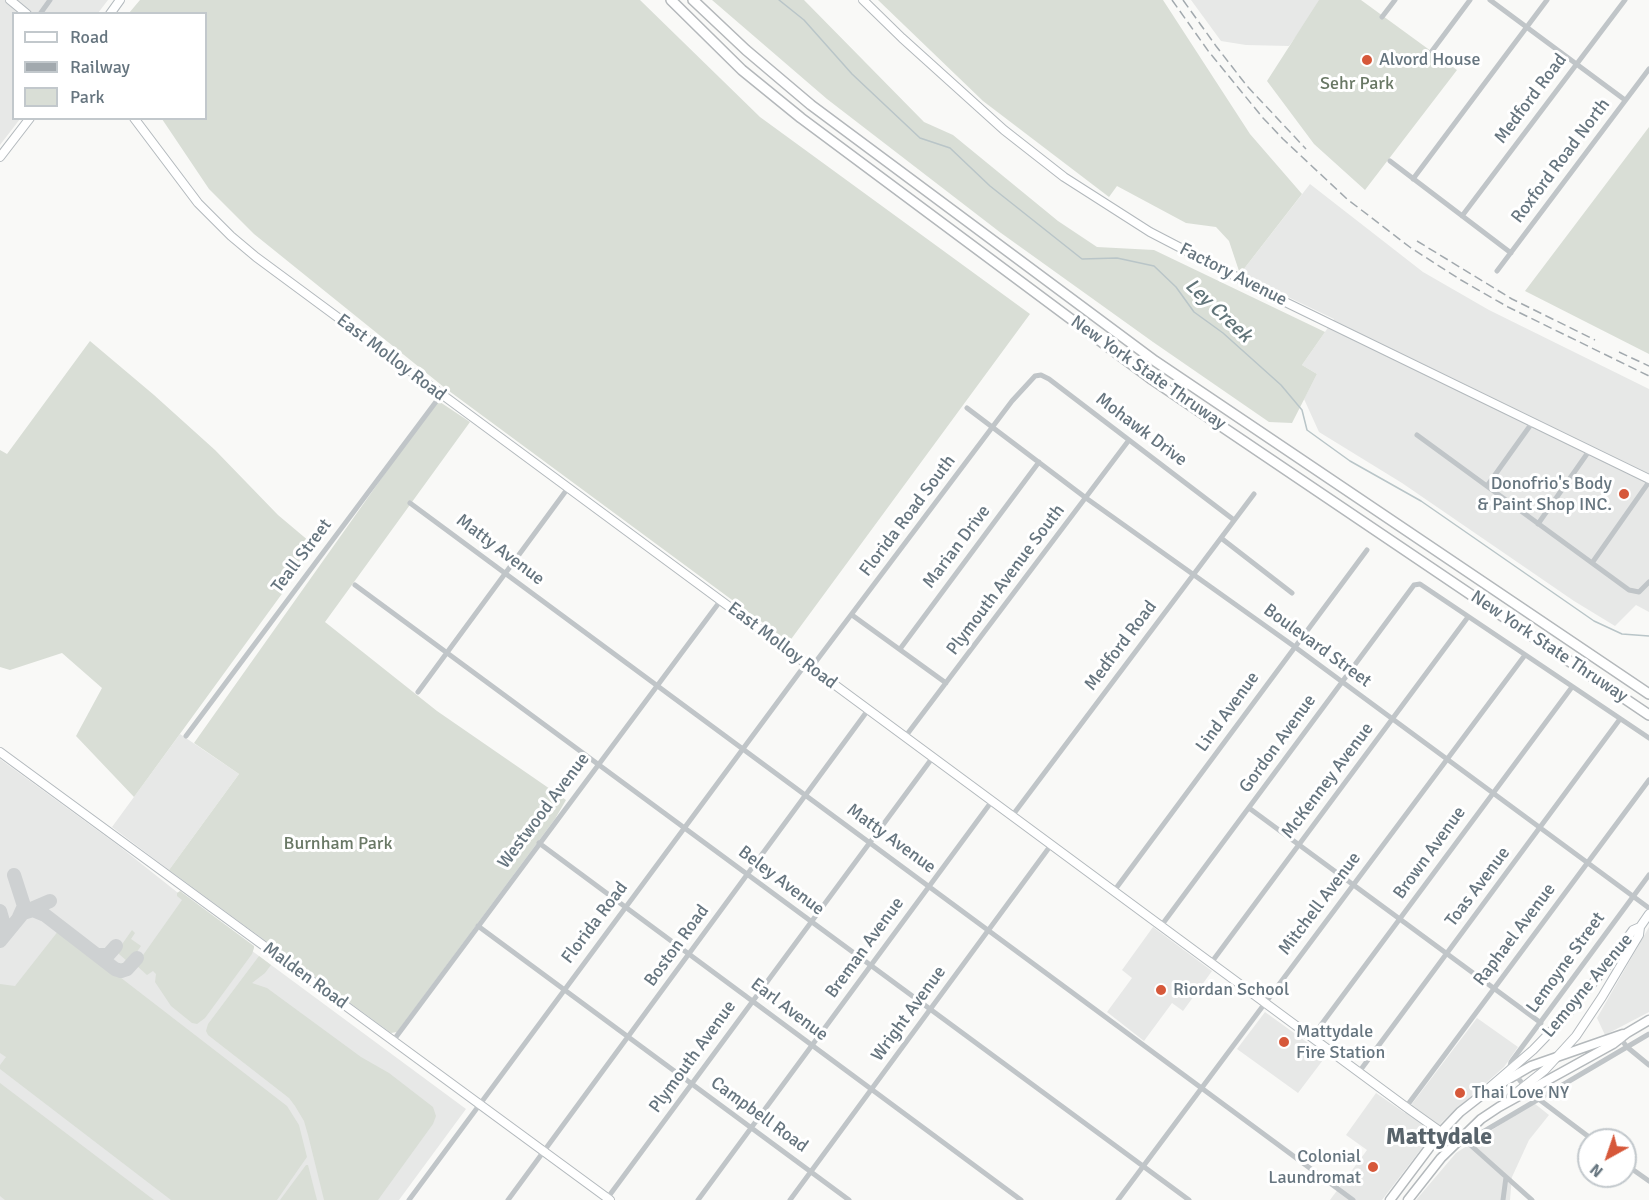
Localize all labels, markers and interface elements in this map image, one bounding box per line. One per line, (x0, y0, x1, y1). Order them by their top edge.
legend (12, 12, 207, 120)
text: Road (70, 26, 109, 48)
place label: Alvord House (1379, 49, 1480, 71)
street label: Medford Road (1490, 50, 1572, 148)
marker: Alvord House (1360, 53, 1374, 67)
text: Railway (70, 56, 130, 78)
park label: Sehr Park (1320, 73, 1394, 95)
text: Park (70, 86, 105, 108)
street label: Roxford Road North (1507, 94, 1615, 228)
street label: Factory Avenue (1176, 239, 1290, 311)
water label: Ley Creek (1180, 274, 1256, 348)
street label: East Molloy Road (332, 310, 450, 406)
street label: New York State Thruway (1066, 311, 1230, 435)
street label: Mohawk Drive (1091, 389, 1191, 471)
street label: Florida Road South (855, 451, 961, 581)
place label: Donofrio's Body & Paint Shop INC. (1477, 473, 1612, 516)
marker: Donofrio's Body & Paint Shop INC. (1617, 487, 1631, 501)
street label: Plymouth Avenue South (942, 500, 1070, 660)
street label: Marian Drive (919, 501, 995, 593)
street label: Matty Avenue (452, 510, 548, 590)
street label: Teall Street (267, 515, 337, 597)
street label: New York State Thruway (1466, 586, 1632, 708)
street label: Medford Road (1080, 597, 1162, 695)
street label: East Molloy Road (723, 598, 841, 694)
street label: Boulevard Street (1259, 600, 1375, 692)
street label: Lind Avenue (1192, 668, 1264, 756)
street label: Gordon Avenue (1235, 691, 1321, 797)
street label: McKenney Avenue (1277, 719, 1379, 843)
street label: Westwood Avenue (493, 749, 595, 873)
street label: Matty Avenue (842, 799, 940, 879)
street label: Brown Avenue (1389, 802, 1471, 904)
park label: Burnham Park (283, 833, 393, 855)
street label: Beley Avenue (734, 842, 828, 920)
street label: Toas Avenue (1441, 843, 1515, 931)
street label: Mitchell Avenue (1274, 848, 1366, 960)
street label: Florida Road (557, 878, 633, 968)
street label: Raphael Avenue (1469, 879, 1561, 991)
street label: Breman Avenue (821, 893, 909, 1003)
street label: Boston Road (640, 901, 714, 991)
street label: Lemoyne Street (1522, 908, 1610, 1018)
street label: Lemoyne Avenue (1538, 930, 1638, 1042)
street label: Malden Road (258, 938, 352, 1014)
street label: Wright Avenue (867, 962, 951, 1066)
street label: Earl Avenue (746, 974, 832, 1046)
place label: Riordan School (1173, 979, 1289, 1001)
marker: Riordan School (1154, 983, 1168, 997)
street label: Plymouth Avenue (645, 997, 741, 1117)
place label: Mattydale Fire Station (1296, 1021, 1385, 1064)
marker: Mattydale Fire Station (1277, 1035, 1291, 1049)
street label: Campbell Road (706, 1072, 812, 1158)
place label: Thai Love NY (1472, 1082, 1569, 1104)
marker: Thai Love NY (1453, 1086, 1467, 1100)
district label: Mattydale (1386, 1124, 1492, 1152)
north arrow (1577, 1128, 1637, 1188)
place label: Colonial Laundromat (1268, 1146, 1361, 1188)
text: N (1586, 1159, 1607, 1182)
marker: Colonial Laundromat (1366, 1160, 1380, 1174)

